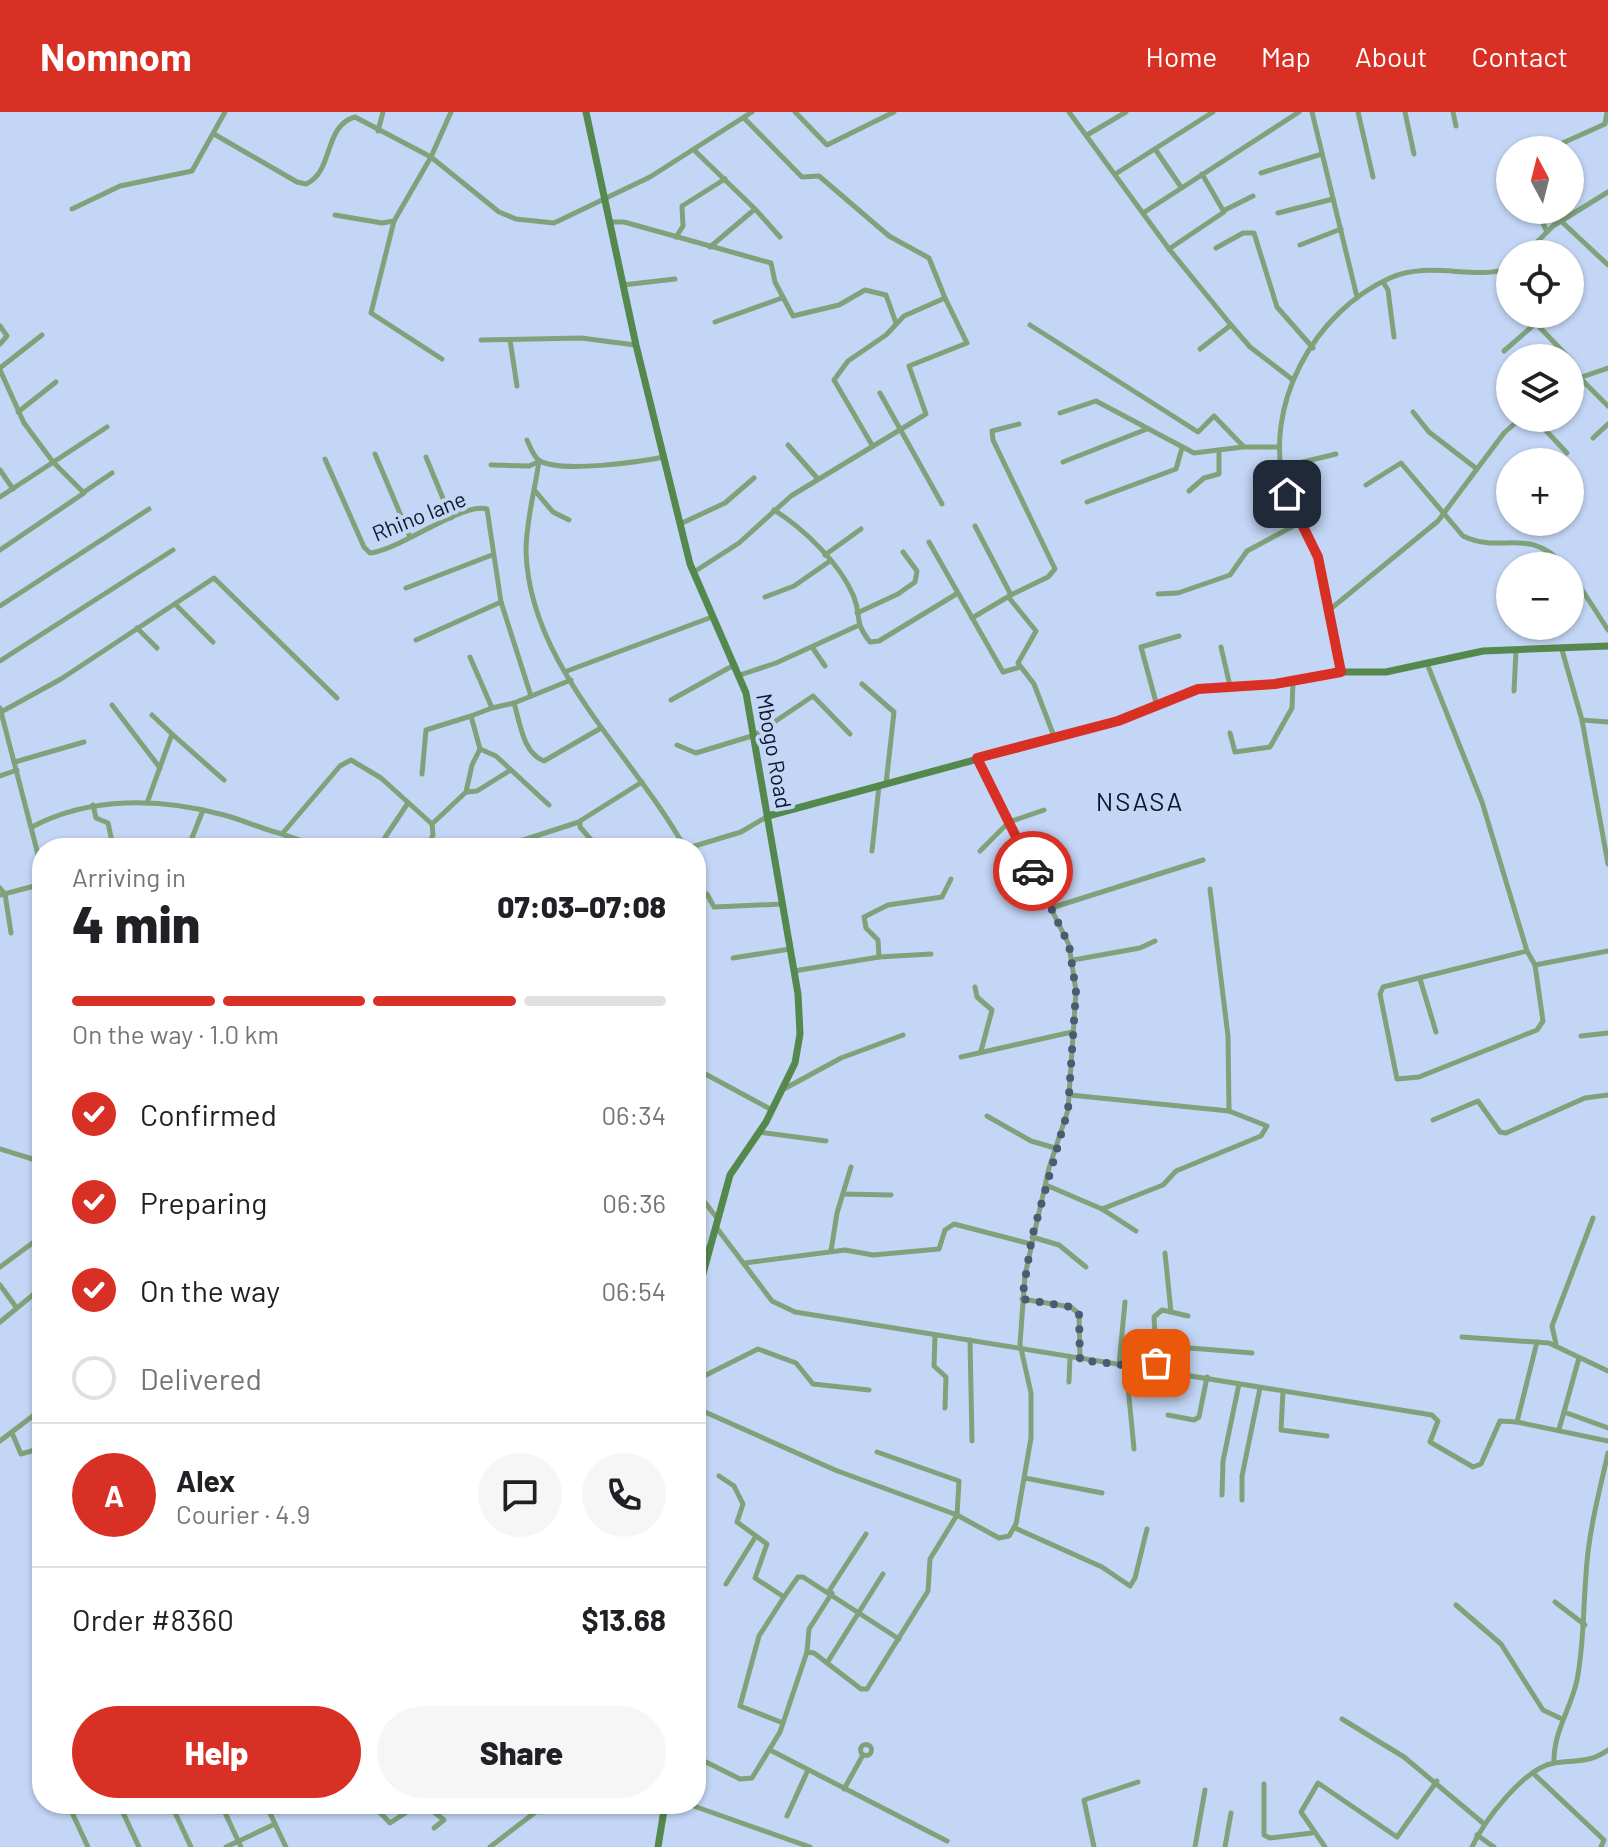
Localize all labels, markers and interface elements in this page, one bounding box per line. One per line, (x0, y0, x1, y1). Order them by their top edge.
text: Nomnom (40, 33, 192, 79)
text: Home (1146, 39, 1217, 73)
text: Map (1261, 39, 1311, 73)
text: About (1355, 39, 1427, 73)
text: Contact (1471, 39, 1568, 73)
north arrow (1496, 136, 1584, 224)
map controls (1496, 136, 1584, 640)
button: locate (1496, 240, 1584, 328)
button: layers (1496, 344, 1584, 432)
button: + (1496, 448, 1584, 536)
pin (1253, 460, 1321, 528)
icon: home (1265, 472, 1309, 516)
street label: Rhino lane (368, 485, 469, 546)
button: − (1496, 552, 1584, 640)
street label: Mbogo Road (752, 691, 798, 810)
district label: NSASA (1096, 785, 1184, 816)
courier (993, 831, 1073, 911)
icon: car (1011, 849, 1055, 893)
text: Arriving in (72, 861, 186, 892)
text: 07:03–07:08 (497, 888, 666, 924)
text: 4 min (72, 891, 200, 953)
text: On the way · 1.0 km (72, 1018, 279, 1049)
icon: check (72, 1092, 116, 1136)
text: Confirmed (140, 1096, 277, 1132)
text: 06:34 (601, 1099, 666, 1130)
icon: check (72, 1180, 116, 1224)
text: Preparing (140, 1184, 267, 1220)
text: 06:36 (602, 1187, 666, 1218)
icon: check (72, 1268, 116, 1312)
text: On the way (140, 1272, 280, 1308)
text: 06:54 (601, 1275, 666, 1306)
pin (1122, 1329, 1190, 1397)
icon: bag (1134, 1341, 1178, 1385)
text: Delivered (140, 1360, 262, 1396)
button: chat (478, 1453, 562, 1537)
button: phone (582, 1453, 666, 1537)
text: Alex (176, 1462, 235, 1498)
text: A (104, 1477, 124, 1513)
text: Courier · 4.9 (176, 1498, 310, 1529)
text: Order #8360 (72, 1601, 234, 1637)
text: $13.68 (582, 1601, 666, 1637)
button: Help (72, 1706, 361, 1798)
button: Share (377, 1706, 666, 1798)

